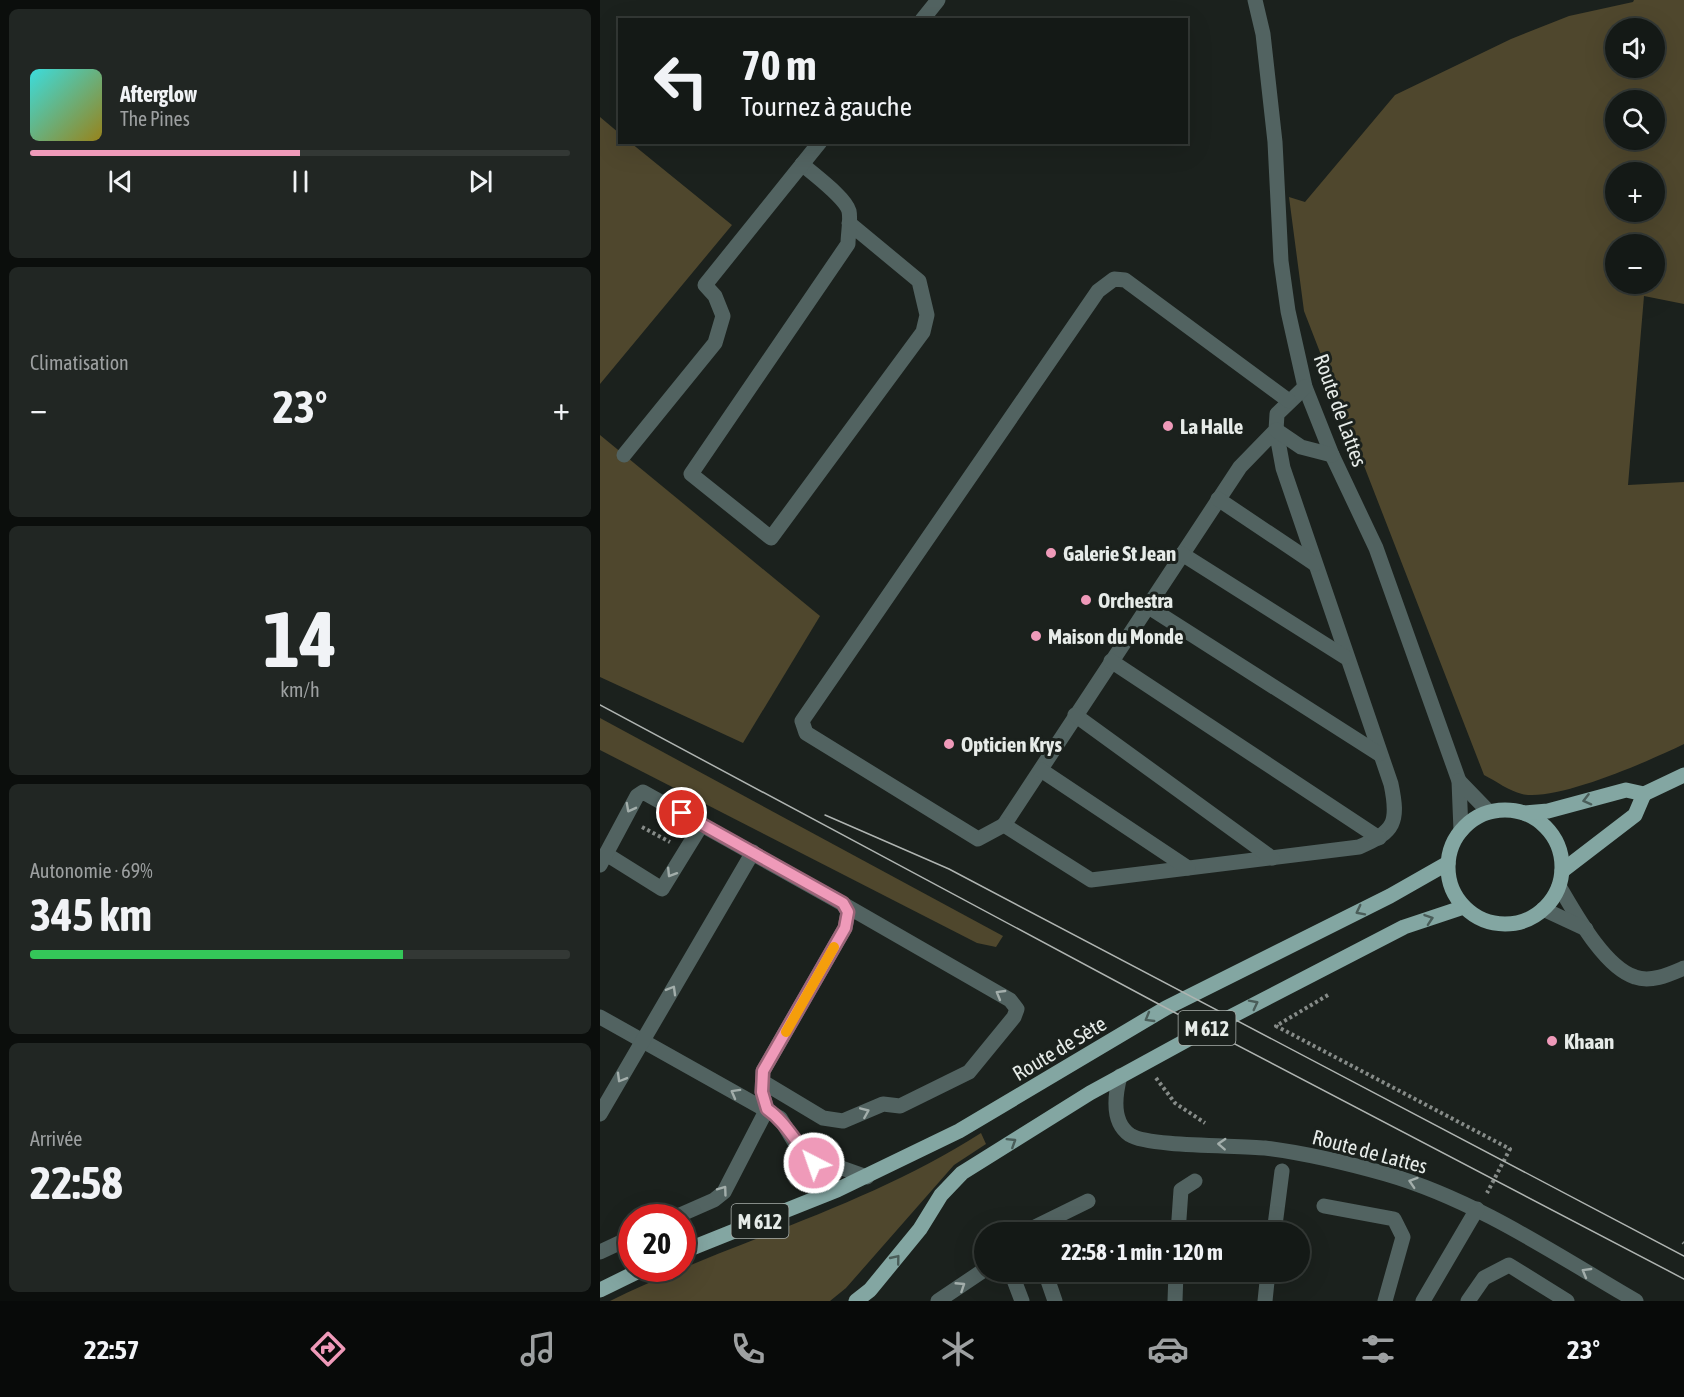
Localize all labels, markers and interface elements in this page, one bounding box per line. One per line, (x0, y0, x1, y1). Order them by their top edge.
map controls (1605, 18, 1665, 294)
button: sound (1605, 18, 1665, 78)
text: 70 m (741, 41, 816, 89)
icon: left (642, 42, 720, 120)
text: Afterglow (120, 81, 197, 107)
button: search (1605, 90, 1665, 150)
text: Tournez à gauche (741, 91, 912, 122)
text: The Pines (120, 107, 190, 130)
button: + (1605, 162, 1665, 222)
icon: previous (104, 165, 137, 198)
icon: pause (284, 165, 317, 198)
icon: next (464, 165, 497, 198)
button: − (1605, 234, 1665, 294)
text: Climatisation (30, 351, 129, 374)
street label: Route de Lattes (1310, 351, 1372, 469)
text: 23° (273, 381, 327, 433)
text: − (30, 389, 47, 427)
text: + (553, 389, 570, 427)
place label: La Halle (1180, 414, 1243, 438)
marker: La Halle (1161, 419, 1175, 433)
place label: Galerie St Jean (1063, 541, 1176, 565)
marker: Galerie St Jean (1044, 546, 1058, 560)
place label: Orchestra (1098, 588, 1173, 612)
marker: Orchestra (1079, 593, 1093, 607)
text: 14 (263, 594, 337, 684)
place label: Maison du Monde (1048, 624, 1184, 648)
marker: Maison du Monde (1029, 629, 1043, 643)
text: km/h (280, 678, 320, 701)
place label: Opticien Krys (961, 732, 1062, 756)
marker: Opticien Krys (942, 737, 956, 751)
pin (656, 787, 707, 838)
one-way arrow (1583, 792, 1593, 805)
icon: arrive (665, 796, 698, 829)
one-way arrow (626, 802, 638, 813)
text: Autonomie · 69% (30, 859, 153, 882)
one-way arrow (667, 867, 679, 877)
text: 345 km (30, 889, 152, 941)
one-way arrow (1355, 904, 1366, 915)
one-way arrow (1423, 913, 1434, 926)
one-way arrow (665, 986, 676, 996)
one-way arrow (996, 990, 1006, 1001)
one-way arrow (1248, 1000, 1259, 1011)
street label: Route de Sète (1008, 1011, 1110, 1085)
one-way arrow (1145, 1011, 1155, 1023)
road number: M 612 (1178, 1011, 1236, 1045)
place label: Khaan (1564, 1029, 1614, 1053)
marker: Khaan (1545, 1034, 1559, 1048)
one-way arrow (617, 1072, 629, 1082)
one-way arrow (731, 1089, 741, 1100)
one-way arrow (859, 1107, 870, 1119)
street label: Route de Lattes (1310, 1124, 1430, 1178)
text: Arrivée (30, 1127, 82, 1150)
position arrow (782, 1131, 846, 1195)
one-way arrow (1006, 1138, 1016, 1150)
one-way arrow (1218, 1138, 1227, 1151)
text: 22:58 (30, 1157, 123, 1209)
one-way arrow (1408, 1177, 1419, 1190)
one-way arrow (716, 1186, 727, 1197)
speed limit sign: 20 (618, 1204, 696, 1282)
road number: M 612 (732, 1204, 788, 1238)
text: 22:58 · 1 min · 120 m (1061, 1239, 1223, 1265)
one-way arrow (888, 1255, 899, 1266)
one-way arrow (1582, 1267, 1592, 1279)
one-way arrow (955, 1281, 965, 1293)
icon: directions (307, 1328, 349, 1370)
icon: music (517, 1328, 559, 1370)
icon: phone (727, 1328, 769, 1370)
icon: climate (937, 1328, 979, 1370)
icon: car (1147, 1328, 1189, 1370)
icon: filters (1357, 1328, 1399, 1370)
text: 22:57 (84, 1334, 140, 1365)
text: 23° (1567, 1334, 1600, 1365)

